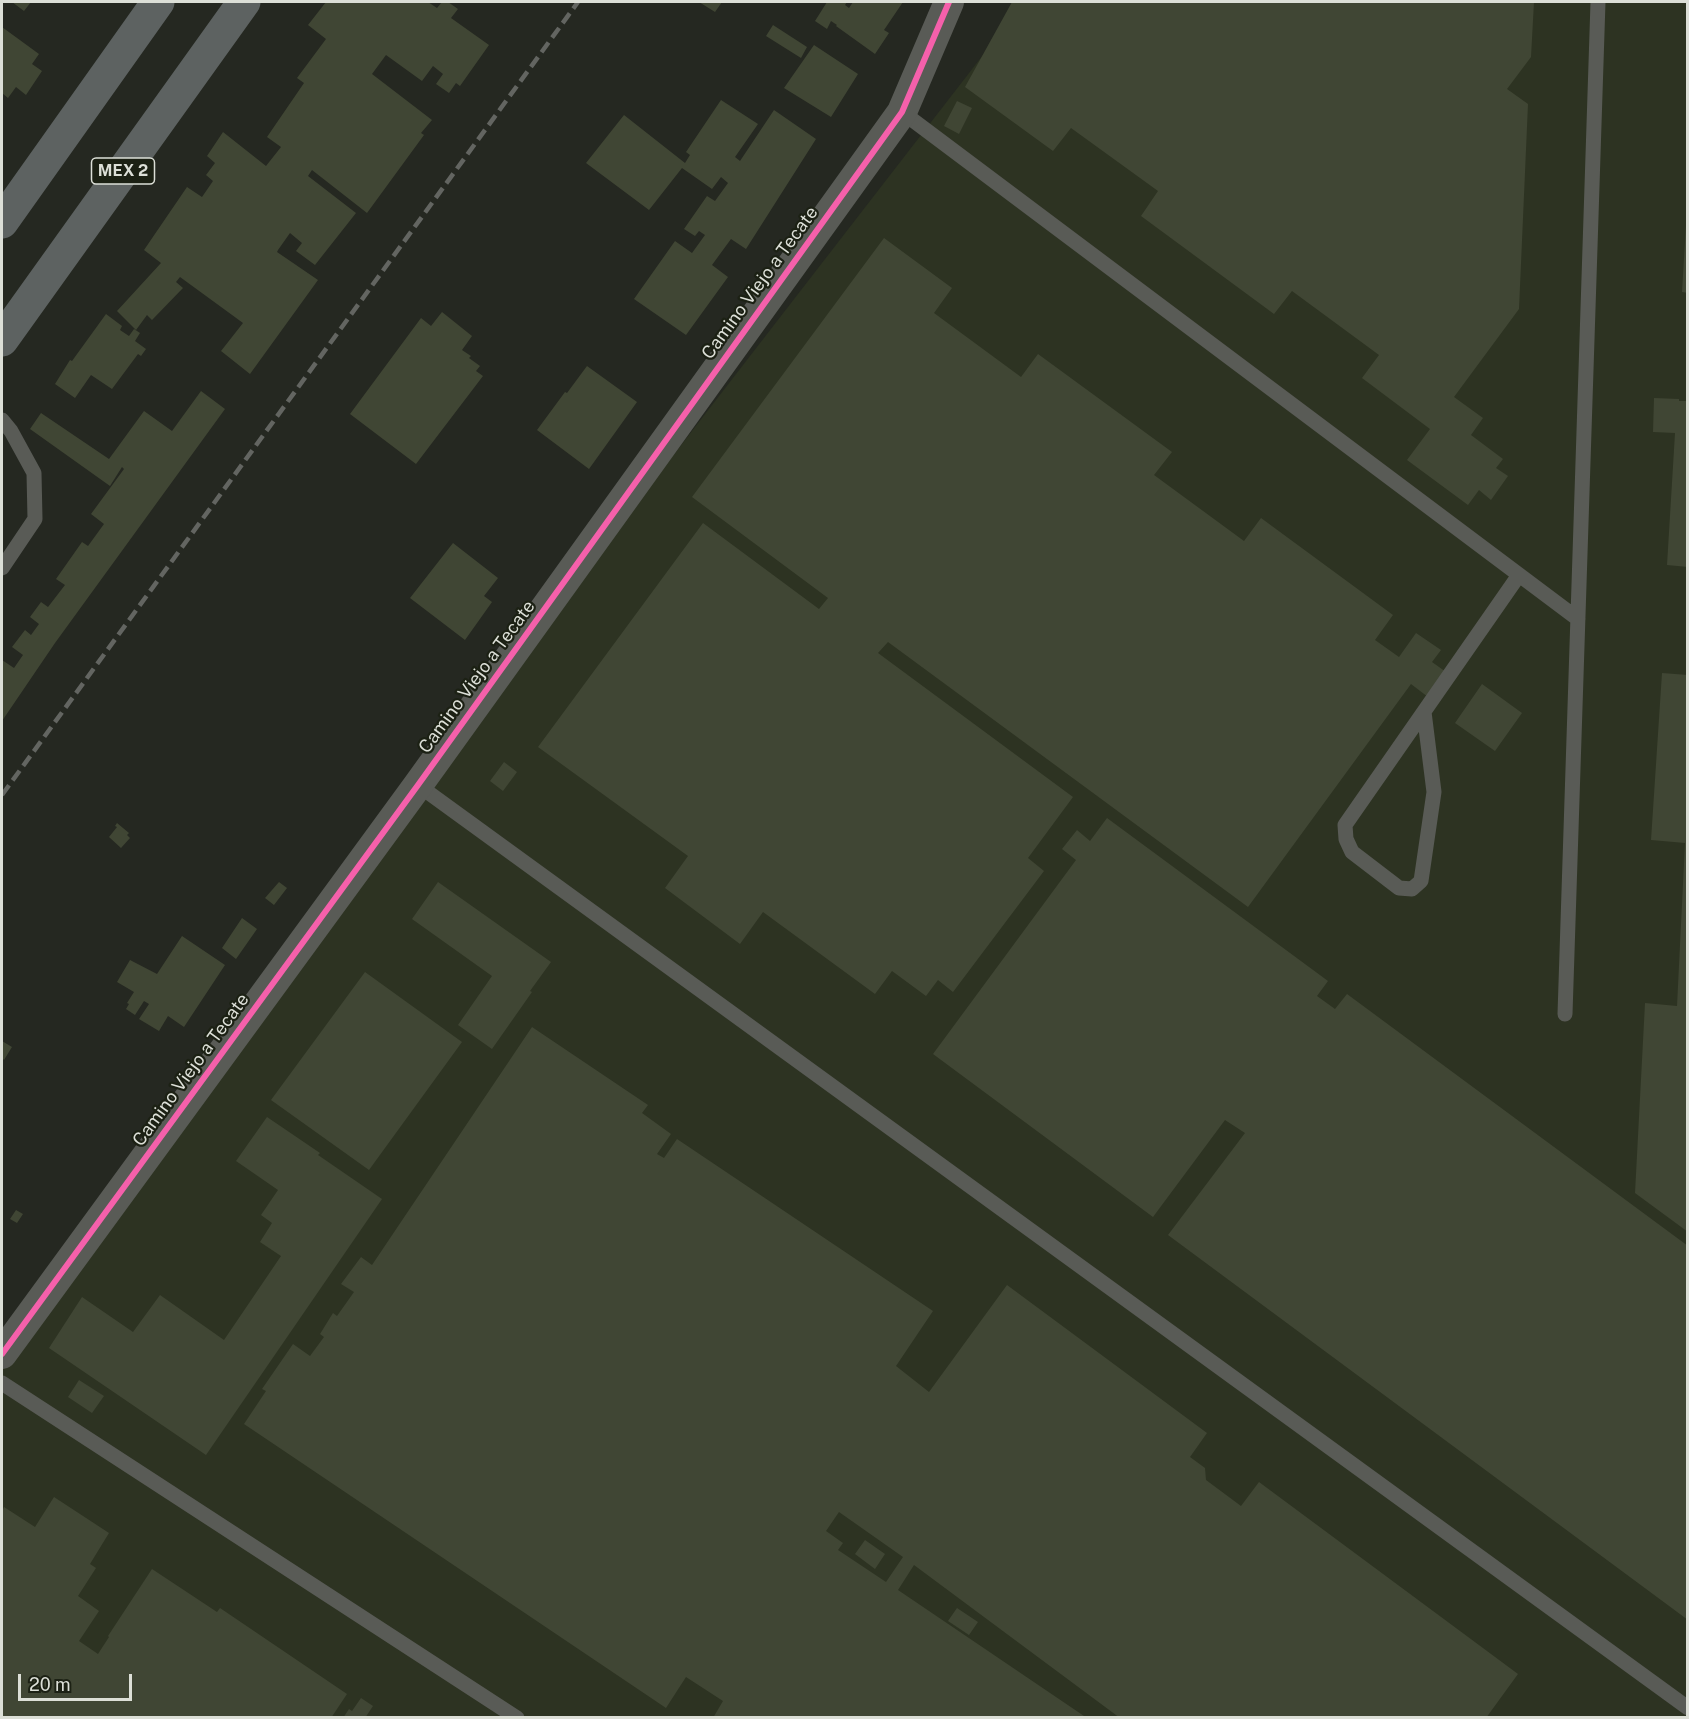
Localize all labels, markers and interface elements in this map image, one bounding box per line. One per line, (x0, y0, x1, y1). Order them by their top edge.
road number: MEX 2 (92, 158, 154, 184)
street label: Camino Viejo a Tecate (697, 202, 823, 364)
street label: Camino Viejo a Tecate (414, 596, 540, 758)
street label: Camino Viejo a Tecate (128, 989, 254, 1151)
scale bar (21, 1662, 135, 1700)
text: 20 m (29, 1674, 71, 1695)

